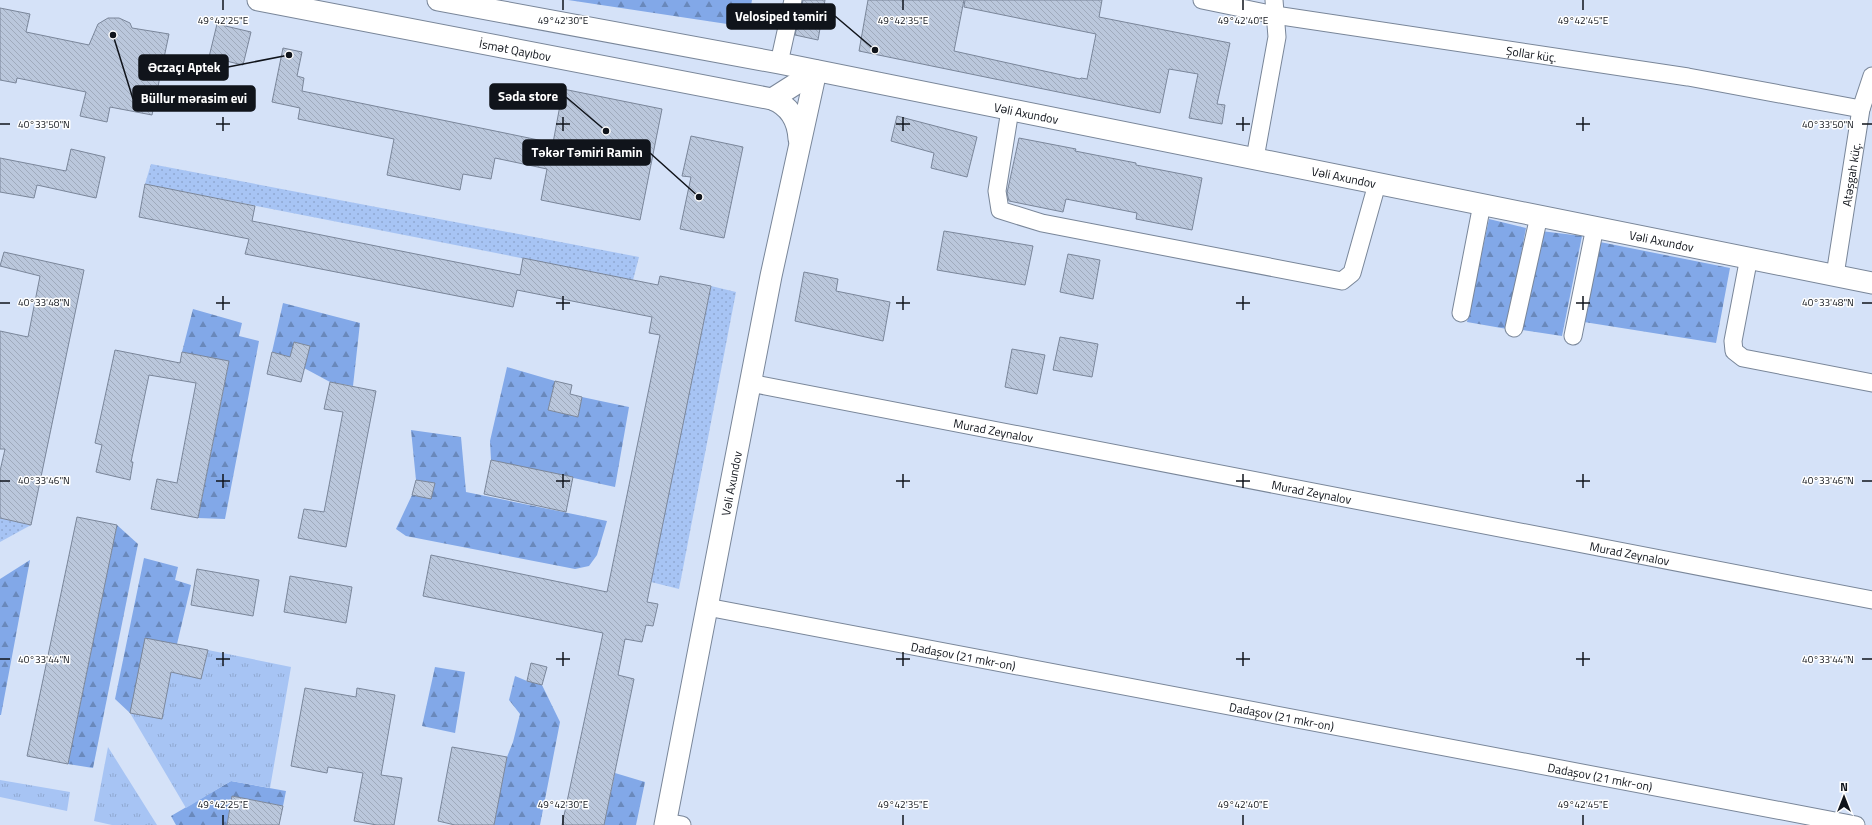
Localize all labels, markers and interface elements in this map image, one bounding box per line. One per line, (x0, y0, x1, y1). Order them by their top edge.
callout: Velosiped təmiri (727, 4, 835, 29)
text: Velosiped təmiri (735, 6, 827, 26)
text: 49°42'25"E (198, 13, 249, 28)
text: 49°42'30"E (538, 13, 589, 28)
text: 49°42'35"E (878, 13, 929, 28)
text: 49°42'40"E (1218, 13, 1269, 28)
text: 49°42'45"E (1558, 13, 1609, 28)
street label: İsmət Qayıbov (478, 33, 553, 66)
street label: Şollar küç. (1505, 40, 1558, 67)
callout: Əczaçı Aptek (139, 55, 228, 80)
text: Əczaçı Aptek (148, 57, 221, 77)
callout: Səda store (490, 84, 566, 109)
callout: Büllur mərasim evi (133, 86, 255, 111)
text: Səda store (498, 86, 558, 106)
text: Büllur mərasim evi (141, 88, 247, 108)
street label: Vəli Axundov (992, 97, 1060, 129)
text: 40°33'50"N (18, 117, 70, 132)
text: 40°33'50"N (1802, 117, 1854, 132)
callout: Tәkәr Tәmiri Ramin (523, 140, 650, 165)
street label: Atəşgah küç. (1836, 141, 1865, 208)
text: Tәkәr Tәmiri Ramin (531, 142, 643, 162)
street label: Vəli Axundov (1310, 161, 1378, 193)
street label: Vəli Axundov (1628, 225, 1696, 256)
text: 40°33'48"N (18, 295, 70, 310)
text: 40°33'48"N (1802, 295, 1854, 310)
street label: Murad Zeynalov (952, 413, 1035, 447)
street label: Vəli Axundov (715, 449, 747, 517)
text: 40°33'46"N (18, 473, 70, 488)
text: 40°33'46"N (1802, 473, 1854, 488)
street label: Murad Zeynalov (1270, 475, 1353, 509)
street label: Murad Zeynalov (1588, 536, 1671, 570)
street label: Dadaşov (21 mkr-on) (909, 636, 1017, 675)
text: 40°33'44"N (18, 652, 70, 667)
text: 40°33'44"N (1802, 652, 1854, 667)
street label: Dadaşov (21 mkr-on) (1228, 697, 1336, 735)
street label: Dadaşov (21 mkr-on) (1546, 757, 1654, 796)
north arrow (1824, 777, 1864, 817)
text: N (1840, 779, 1848, 795)
text: 49°42'25"E (198, 797, 249, 812)
text: 49°42'30"E (538, 797, 589, 812)
text: 49°42'35"E (878, 797, 929, 812)
text: 49°42'40"E (1218, 797, 1269, 812)
text: 49°42'45"E (1558, 797, 1609, 812)

